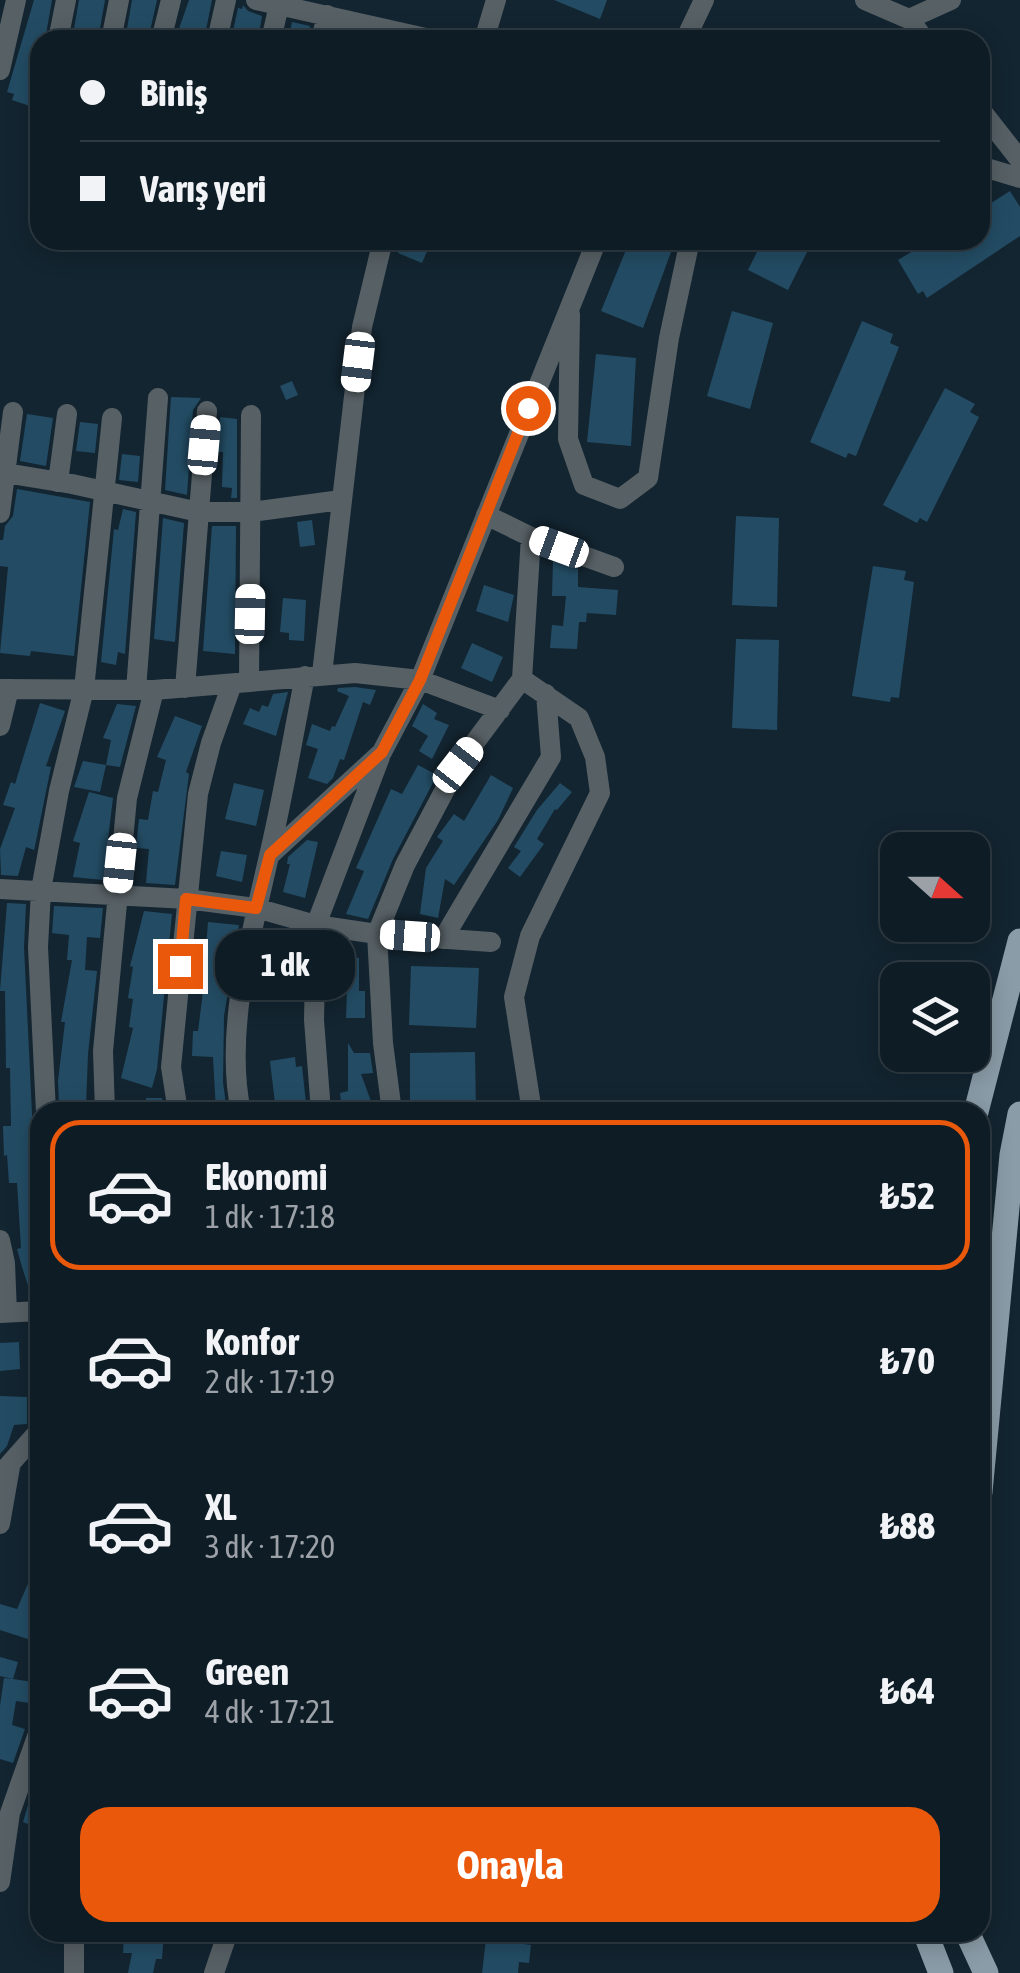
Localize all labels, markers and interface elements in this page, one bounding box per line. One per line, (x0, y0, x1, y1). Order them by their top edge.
text: Biniş (140, 71, 207, 114)
text: Varış yeri (140, 167, 266, 210)
car (339, 330, 377, 394)
route start (506, 386, 551, 431)
car (186, 414, 222, 476)
car (526, 523, 592, 571)
car (234, 584, 266, 644)
car (428, 732, 488, 798)
car (102, 832, 138, 894)
north arrow (880, 832, 990, 942)
map controls (880, 832, 990, 1072)
car (379, 919, 441, 953)
callout: 1 dk (215, 931, 355, 1001)
route end (158, 944, 203, 989)
text: 1 dk (261, 946, 309, 983)
button: layers (880, 962, 990, 1072)
icon: car (85, 1150, 175, 1240)
text: Ekonomi (205, 1155, 327, 1198)
text: ₺52 (880, 1174, 935, 1217)
text: 1 dk · 17:18 (205, 1198, 335, 1235)
icon: car (85, 1315, 175, 1405)
text: Konfor (205, 1320, 299, 1363)
text: ₺70 (880, 1339, 935, 1382)
text: 2 dk · 17:19 (205, 1363, 335, 1400)
icon: car (85, 1480, 175, 1570)
text: XL (205, 1485, 237, 1528)
text: ₺88 (880, 1504, 935, 1547)
text: 3 dk · 17:20 (205, 1528, 335, 1565)
icon: car (85, 1645, 175, 1735)
text: Green (205, 1650, 289, 1693)
text: ₺64 (880, 1669, 935, 1712)
text: 4 dk · 17:21 (205, 1693, 335, 1730)
button: Onayla (80, 1807, 940, 1922)

